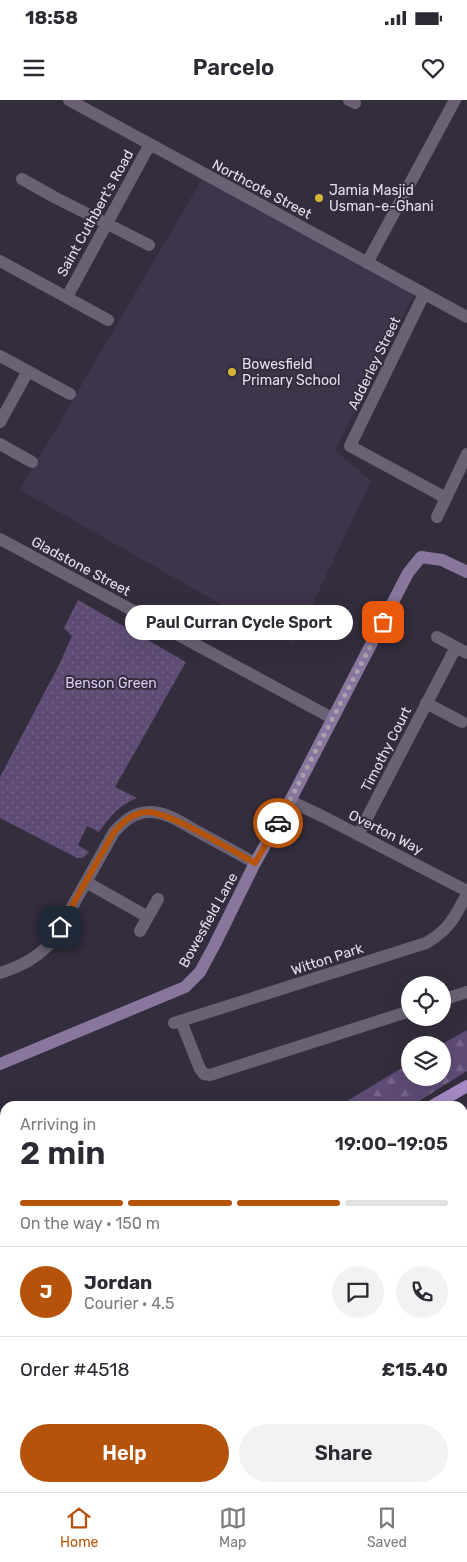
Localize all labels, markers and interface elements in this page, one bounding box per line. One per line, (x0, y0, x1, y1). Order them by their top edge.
text: 18:58 (25, 6, 78, 29)
icon: menu (20, 54, 48, 82)
text: Parcelo (193, 54, 274, 81)
icon: heart (419, 54, 447, 82)
street label: Saint Cuthbert's Road (54, 147, 137, 280)
street label: Northcote Street (209, 156, 315, 223)
place label: Jamia Masjid Usman-e-Ghani (329, 182, 434, 215)
marker: Jamia Masjid Usman-e-Ghani (313, 192, 325, 204)
street label: Adderley Street (345, 313, 405, 412)
place label: Bowesfield Primary School (242, 356, 340, 389)
marker: Bowesfield Primary School (226, 366, 238, 378)
street label: Gladstone Street (28, 533, 134, 600)
pin (362, 601, 404, 643)
callout: Paul Curran Cycle Sport (125, 604, 353, 640)
icon: bag (369, 608, 397, 636)
text: Paul Curran Cycle Sport (146, 613, 332, 632)
park label: Benson Green (65, 675, 157, 692)
street label: Timothy Court (358, 703, 415, 795)
courier (253, 798, 303, 848)
street label: Overton Way (346, 806, 426, 859)
icon: car (264, 809, 292, 837)
street label: Bowesfield Lane (175, 870, 242, 971)
pin (39, 906, 81, 948)
icon: home (46, 913, 74, 941)
street label: Witton Park (289, 940, 366, 979)
map controls (401, 976, 451, 1086)
button: locate (401, 976, 451, 1026)
button: layers (401, 1036, 451, 1086)
text: Arriving in (20, 1115, 96, 1134)
text: 19:00–19:05 (335, 1132, 448, 1155)
text: 2 min (20, 1134, 105, 1172)
text: On the way · 150 m (20, 1214, 160, 1233)
button: chat (332, 1266, 384, 1318)
button: phone (396, 1266, 448, 1318)
text: Jordan (84, 1271, 152, 1294)
text: J (40, 1280, 52, 1303)
text: Courier · 4.5 (84, 1294, 174, 1313)
text: Order #4518 (20, 1358, 130, 1381)
text: £15.40 (382, 1358, 448, 1381)
button: Help (20, 1424, 229, 1482)
button: Share (239, 1424, 448, 1482)
tab: Home (60, 1504, 98, 1551)
tab: Map (219, 1504, 247, 1551)
tab: Saved (367, 1504, 407, 1551)

